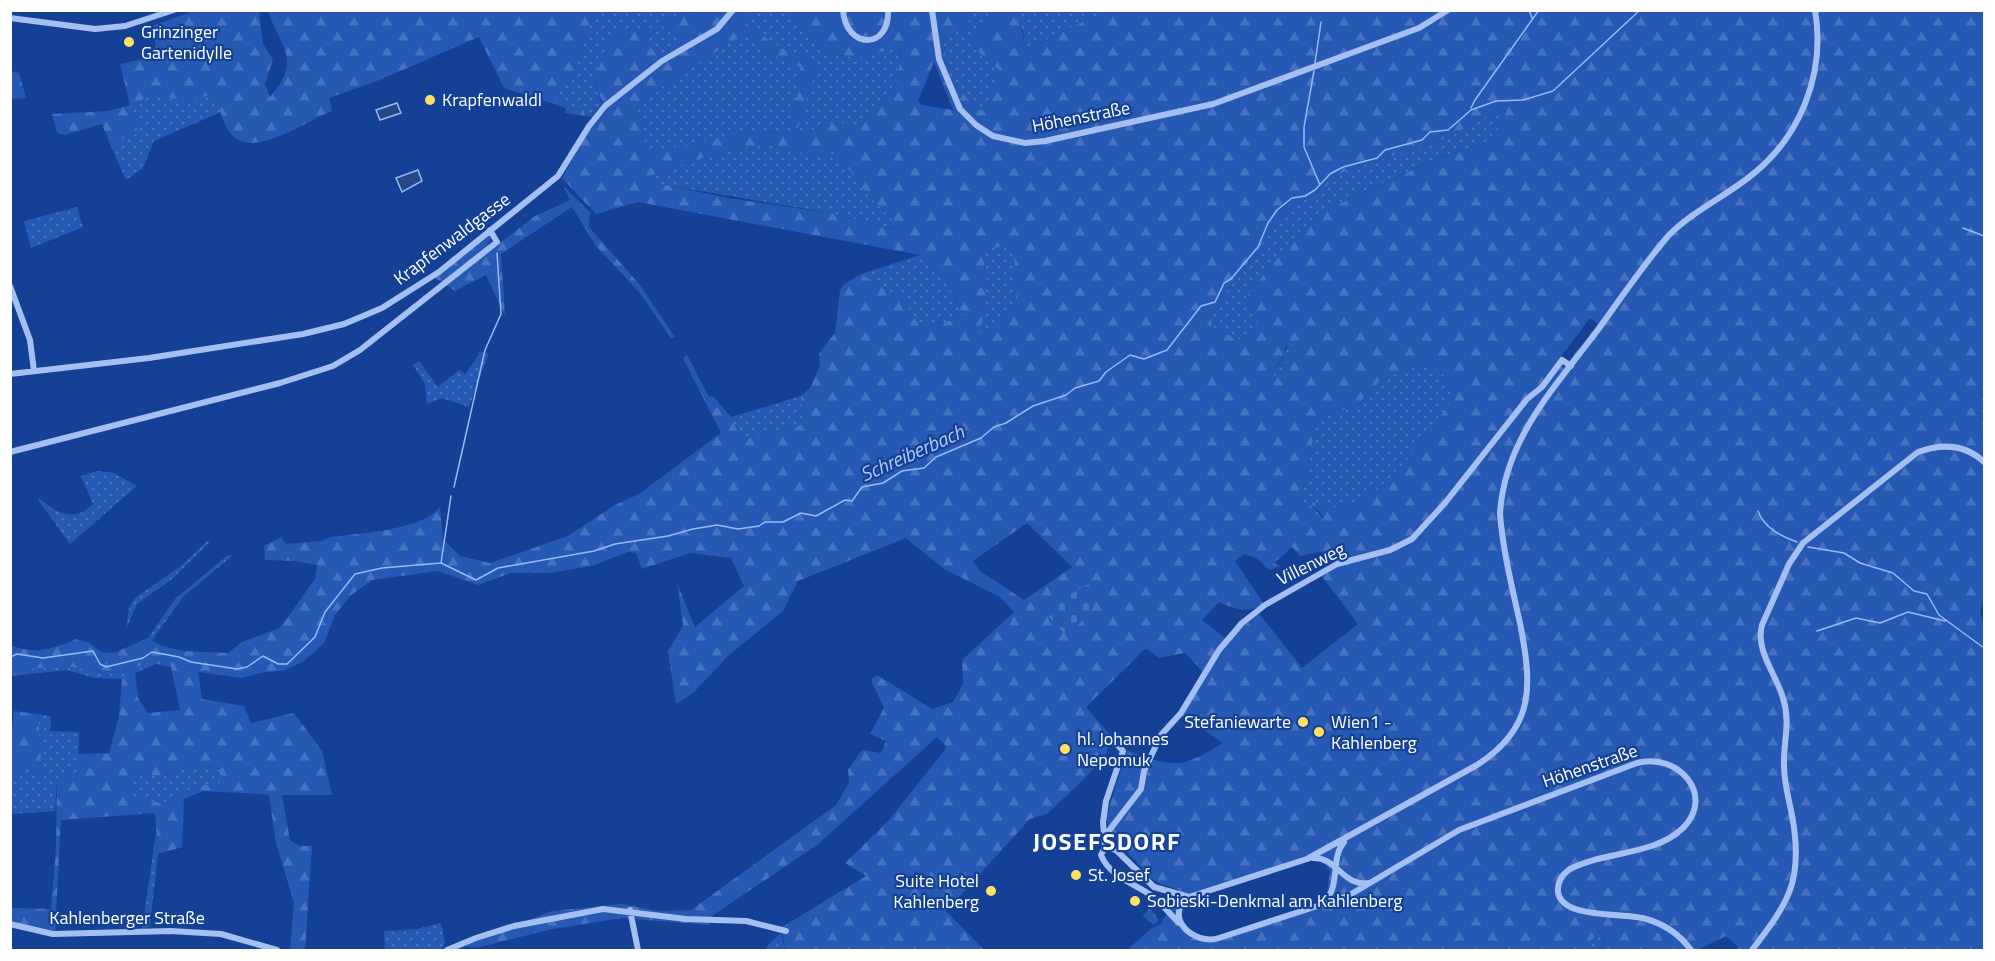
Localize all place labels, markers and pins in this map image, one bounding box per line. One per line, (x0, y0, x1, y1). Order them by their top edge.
place label: Grinzinger Gartenidylle (141, 18, 232, 66)
marker: Grinzinger Gartenidylle (122, 35, 136, 49)
place label: Krapfenwaldl (442, 86, 542, 113)
marker: Krapfenwaldl (423, 93, 437, 107)
place label: Stefaniewarte (1184, 708, 1291, 735)
place label: Wien1 - Kahlenberg (1331, 708, 1417, 756)
marker: Stefaniewarte (1296, 715, 1310, 729)
place label: hl. Johannes Nepomuk (1077, 725, 1169, 773)
marker: Wien1 - Kahlenberg (1312, 725, 1326, 739)
marker: hl. Johannes Nepomuk (1058, 742, 1072, 756)
place label: St. Josef (1088, 861, 1150, 888)
place label: Suite Hotel Kahlenberg (893, 867, 979, 915)
marker: St. Josef (1069, 868, 1083, 882)
marker: Suite Hotel Kahlenberg (984, 884, 998, 898)
place label: Sobieski-Denkmal am Kahlenberg (1147, 887, 1403, 914)
marker: Sobieski-Denkmal am Kahlenberg (1128, 894, 1142, 908)

